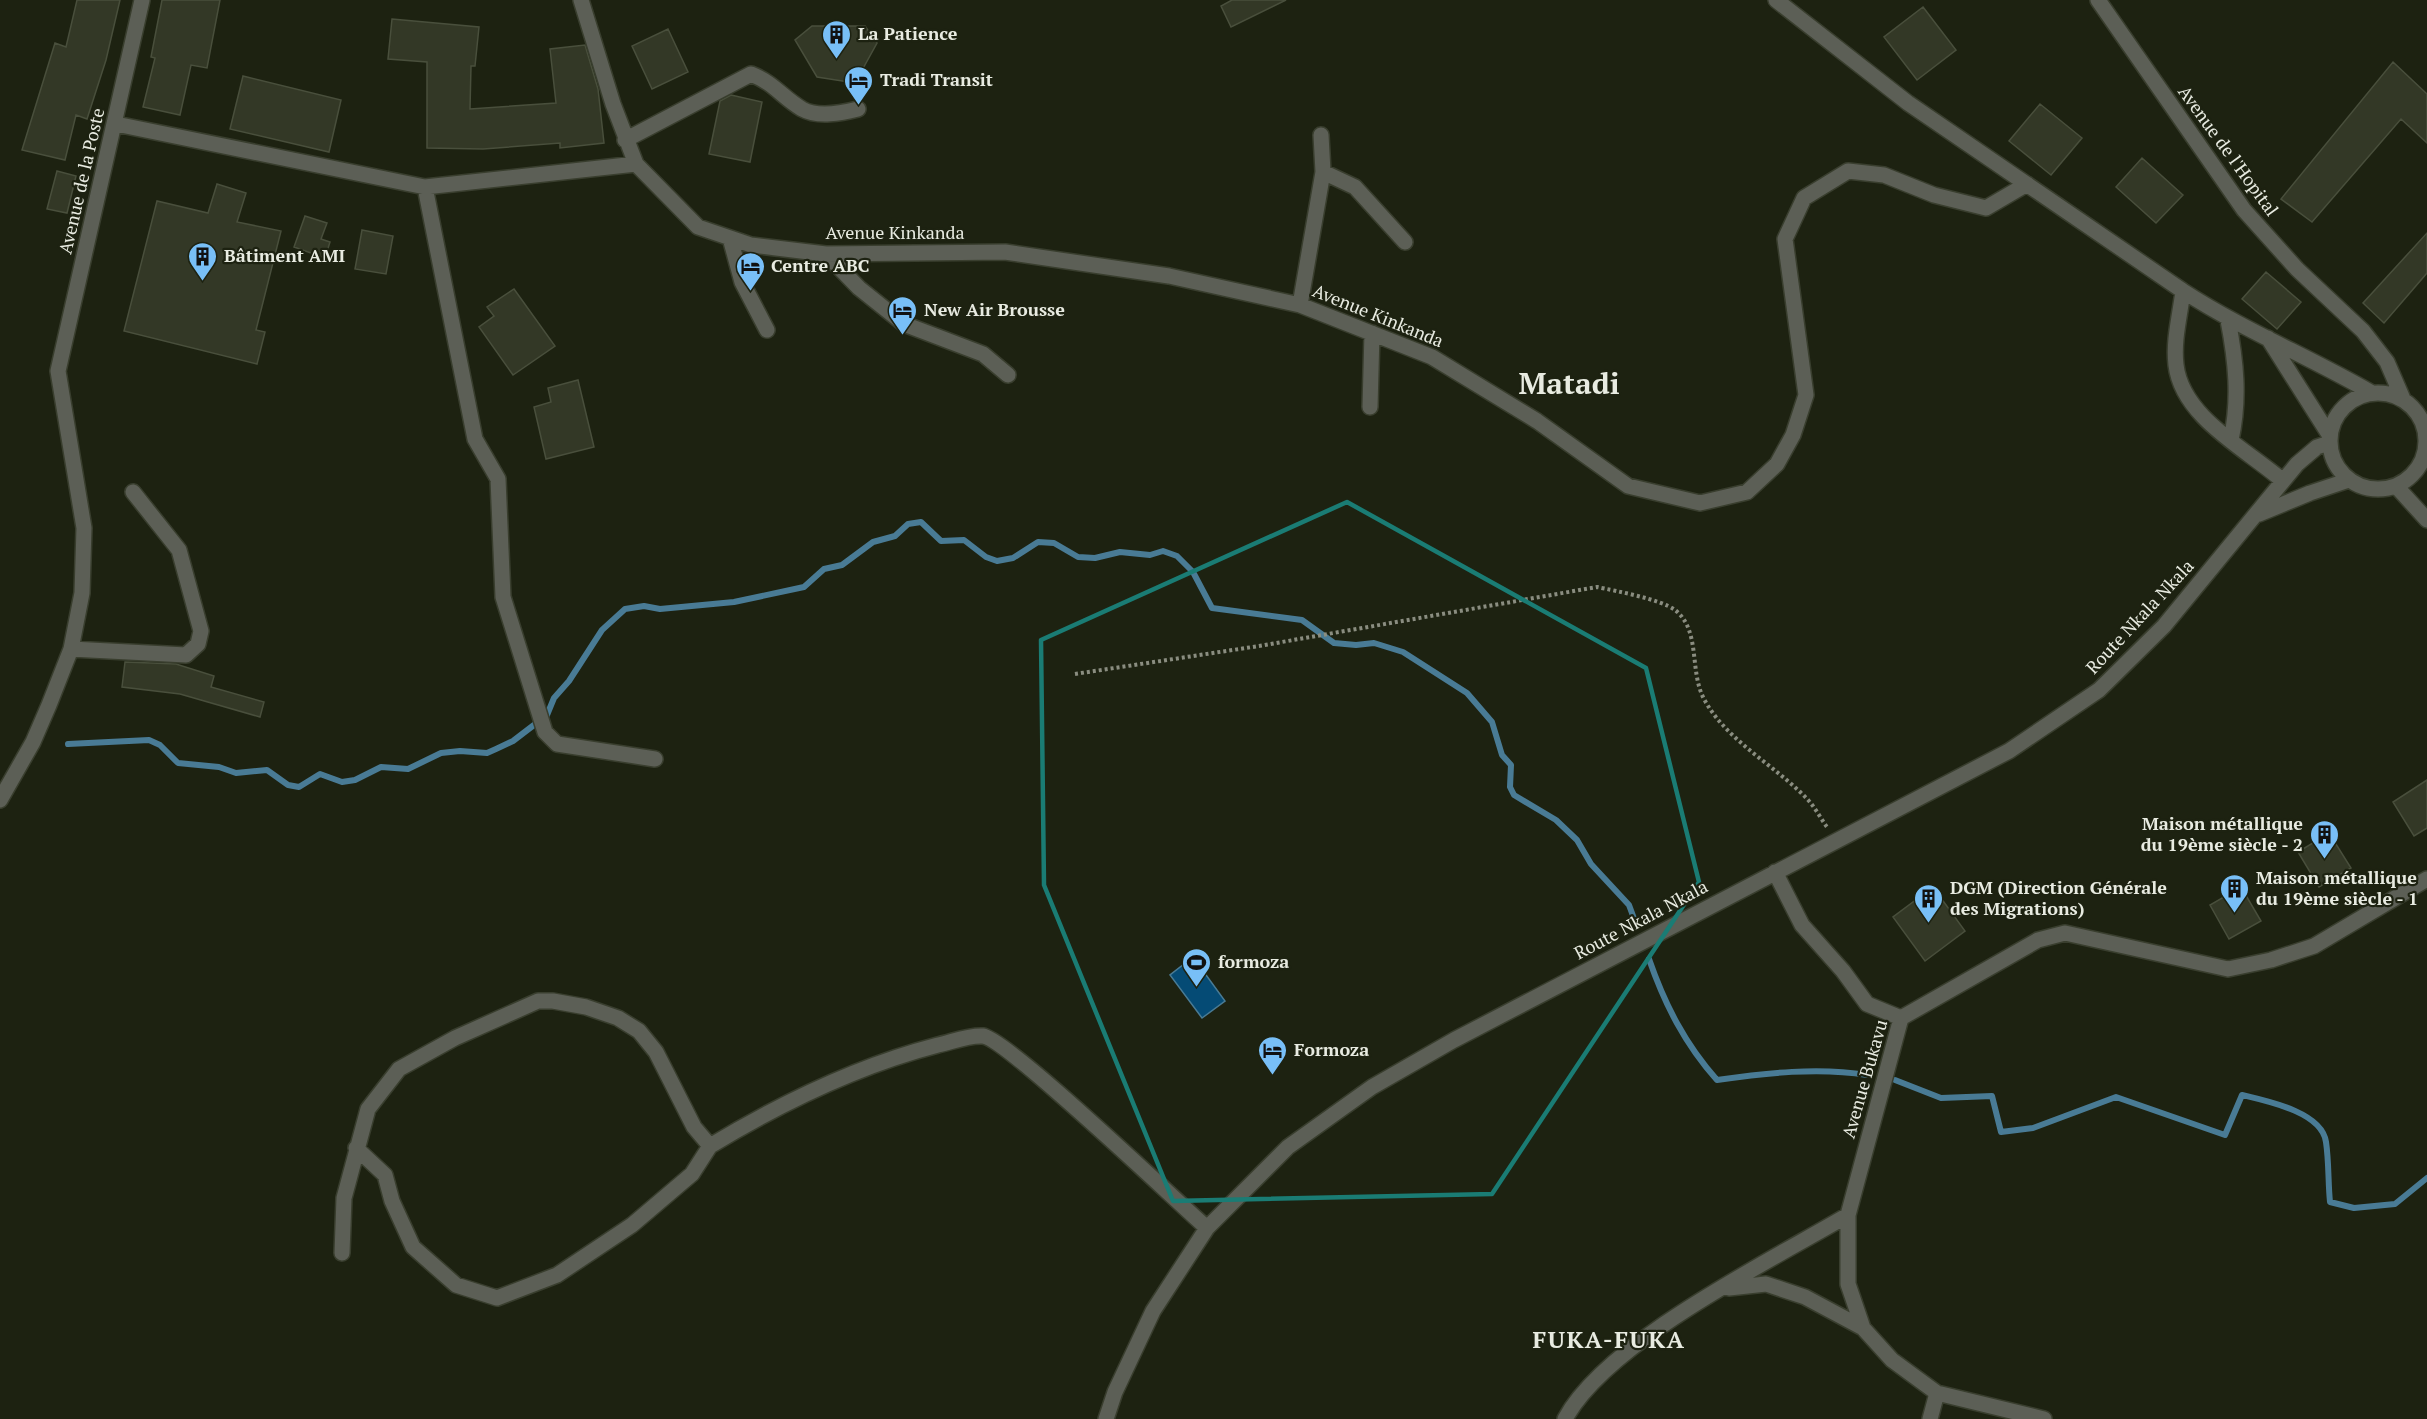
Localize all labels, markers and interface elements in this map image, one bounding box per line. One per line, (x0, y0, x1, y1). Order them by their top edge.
building icon: La Patience (821, 18, 853, 60)
place label: La Patience (858, 21, 958, 45)
hotel icon: Tradi Transit (843, 64, 875, 106)
place label: Tradi Transit (880, 67, 993, 91)
street label: Avenue de l'Hopital (2173, 80, 2284, 221)
street label: Avenue de la Poste (53, 105, 110, 256)
street label: Avenue Kinkanda (825, 220, 965, 244)
building icon: Bâtiment AMI (187, 240, 219, 282)
place label: Bâtiment AMI (224, 243, 345, 267)
hotel icon: Centre ABC (734, 250, 766, 292)
place label: Centre ABC (771, 253, 869, 277)
street label: Avenue Kinkanda (1309, 278, 1447, 352)
hotel icon: New Air Brousse (887, 294, 919, 336)
place label: New Air Brousse (924, 297, 1065, 321)
district label: Matadi (1518, 363, 1620, 403)
street label: Route Nkala Nkala (2080, 554, 2199, 679)
place label: Maison métallique du 19ème siècle - 2 (2141, 811, 2303, 856)
building icon: Maison métallique du 19ème siècle - 2 (2308, 818, 2340, 860)
place label: Maison métallique du 19ème siècle - 1 (2256, 865, 2418, 910)
building icon: Maison métallique du 19ème siècle - 1 (2219, 872, 2251, 914)
street label: Route Nkala Nkala (1570, 874, 1712, 964)
place label: DGM (Direction Générale des Migrations) (1950, 875, 2167, 920)
building icon: DGM (Direction Générale des Migrations) (1913, 882, 1945, 924)
sports icon: formoza (1181, 946, 1213, 988)
place label: formoza (1218, 949, 1289, 973)
street label: Avenue Bukavu (1836, 1017, 1892, 1141)
hotel icon: Formoza (1257, 1034, 1289, 1076)
place label: Formoza (1294, 1037, 1369, 1061)
district label: FUKA-FUKA (1533, 1323, 1685, 1355)

